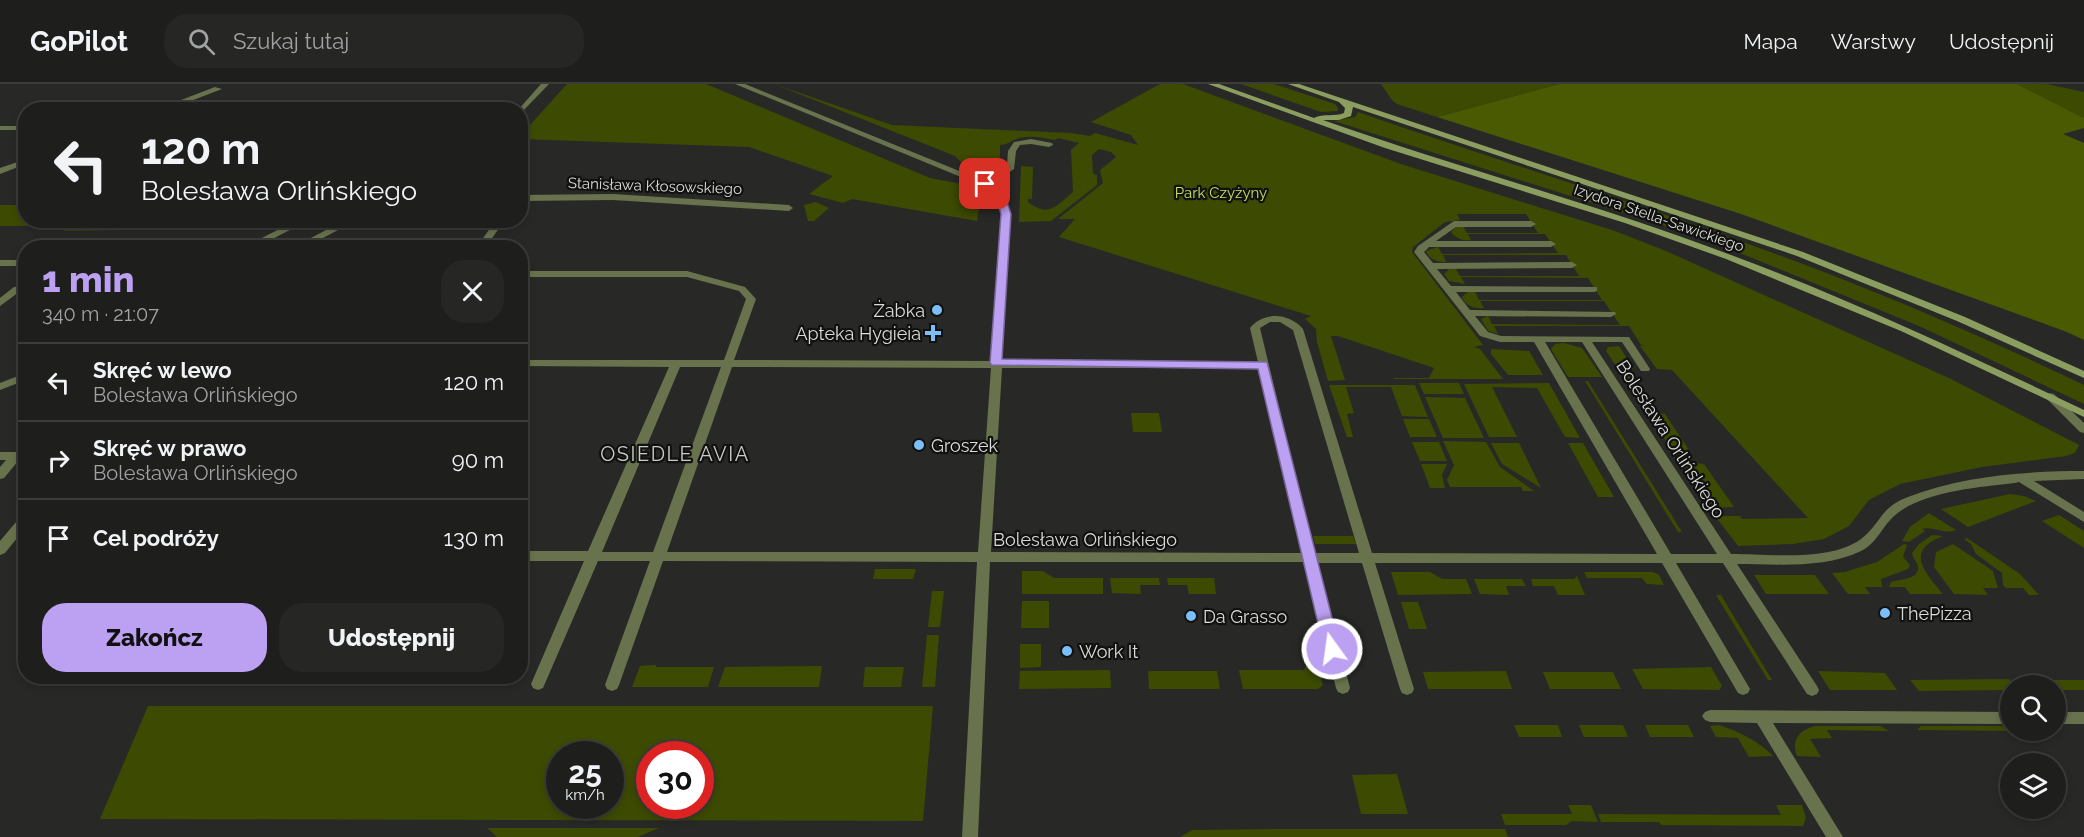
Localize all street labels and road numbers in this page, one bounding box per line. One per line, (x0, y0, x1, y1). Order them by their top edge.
street label: Stanisława Kłosowskiego (568, 174, 742, 198)
street label: Izydora Stella-Sawickiego (1572, 180, 1747, 256)
street label: Bolesława Orlińskiego (1612, 356, 1730, 522)
street label: Bolesława Orlińskiego (993, 529, 1177, 550)

